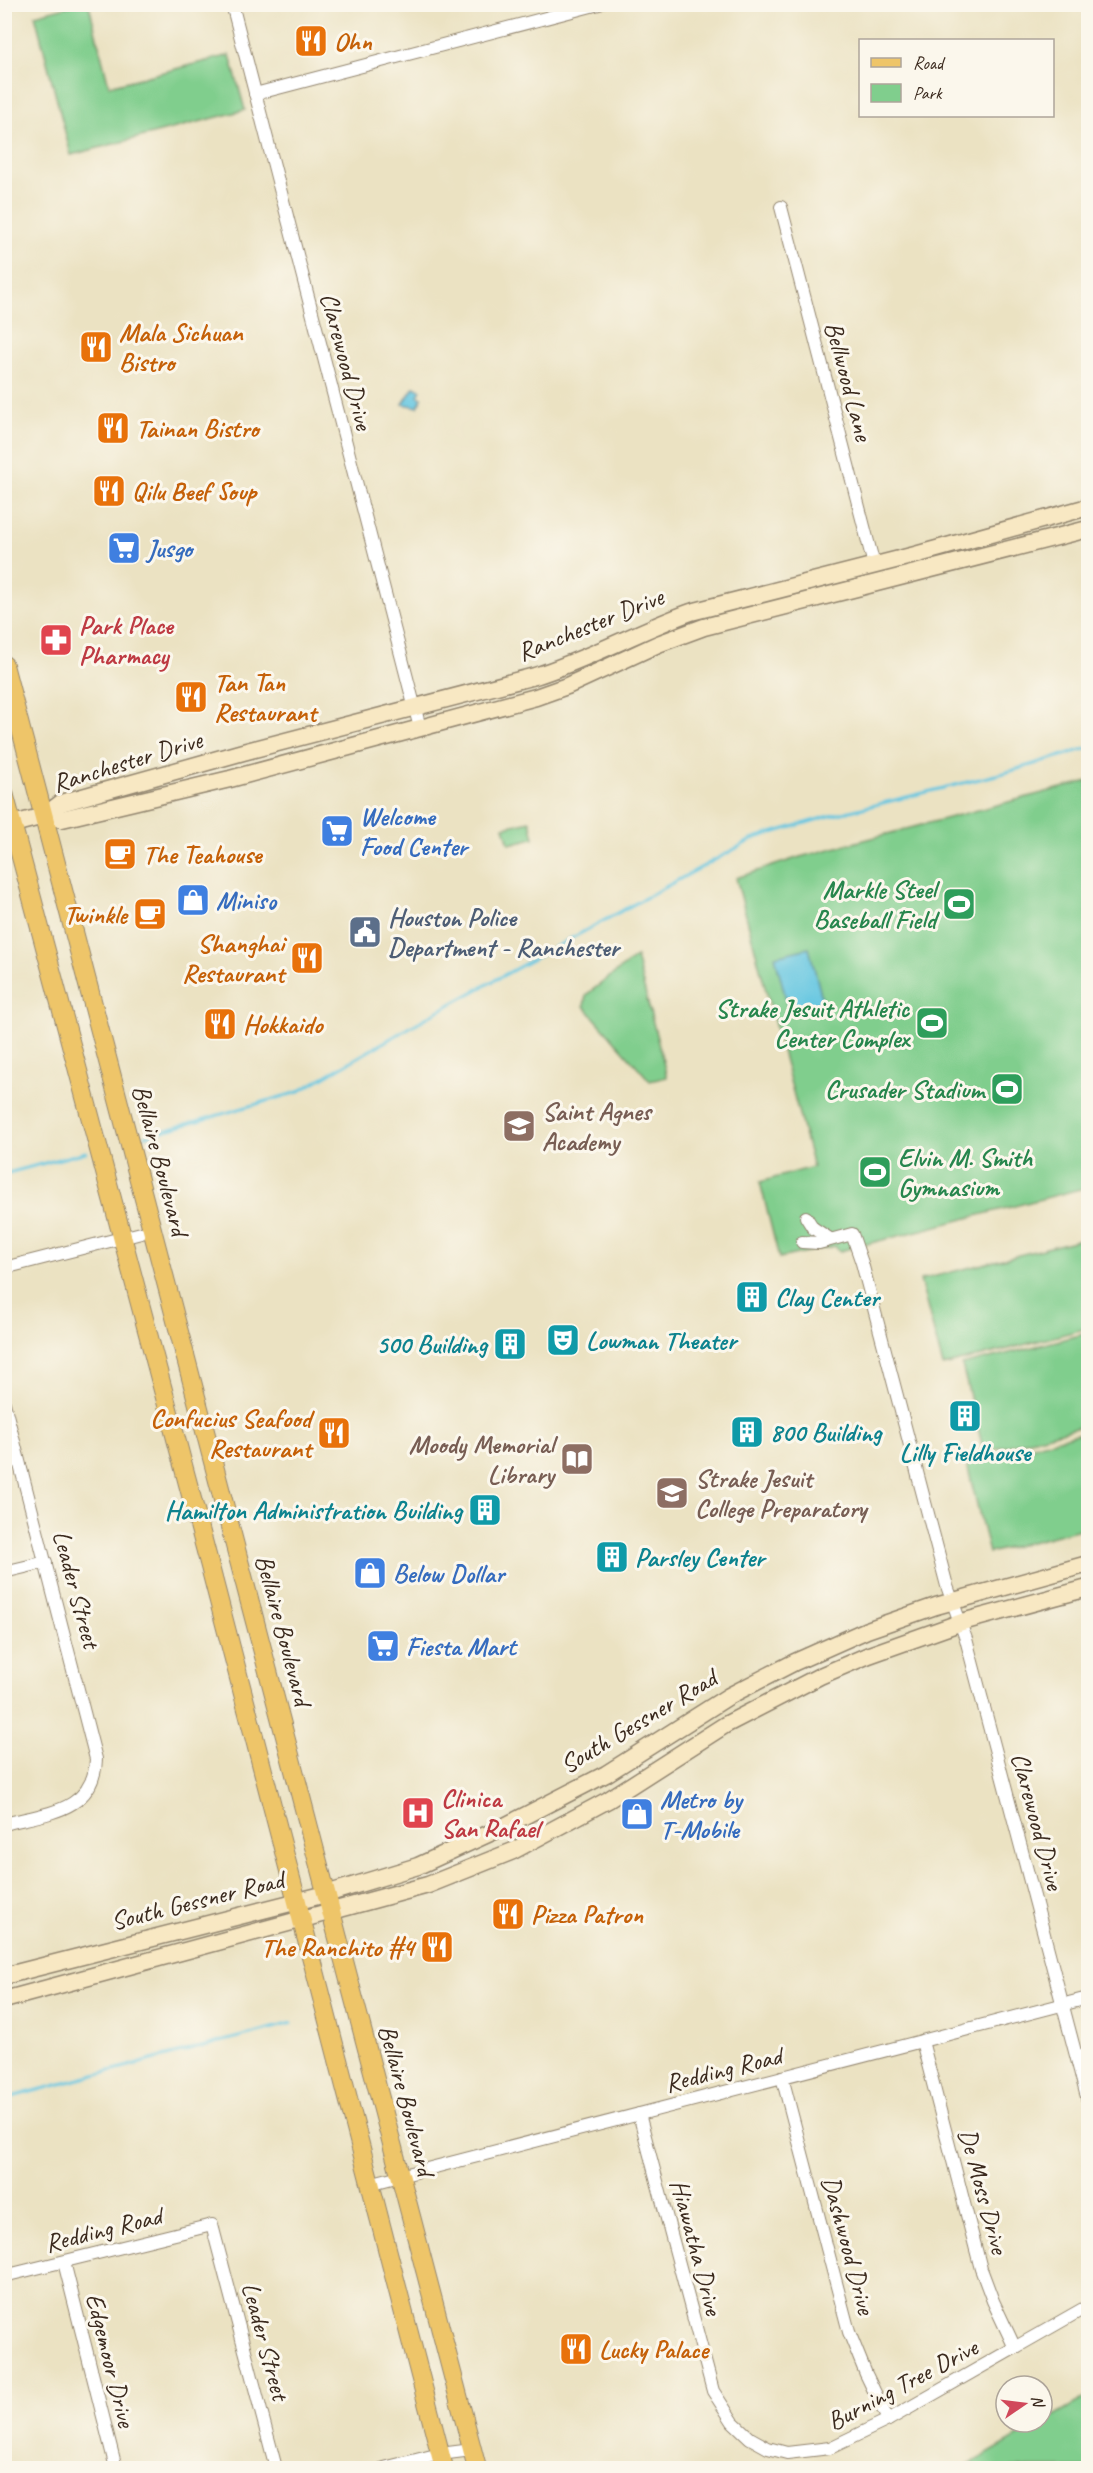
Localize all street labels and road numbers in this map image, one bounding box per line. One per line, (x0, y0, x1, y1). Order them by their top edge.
street label: Clarewood Drive (312, 289, 381, 435)
street label: Bellwood Lane (817, 318, 881, 446)
street label: Ranchester Drive (512, 580, 669, 669)
street label: Ranchester Drive (48, 723, 207, 800)
street label: Bellaire Boulevard (125, 1081, 197, 1243)
street label: Leader Street (45, 1527, 109, 1654)
street label: Bellaire Boulevard (248, 1551, 320, 1713)
street label: South Gessner Road (554, 1660, 726, 1781)
street label: Clarewood Drive (1003, 1749, 1072, 1895)
street label: South Gessner Road (107, 1862, 290, 1938)
street label: Bellaire Boulevard (371, 2021, 443, 2183)
street label: Redding Road (661, 2038, 789, 2100)
street label: De Moss Drive (951, 2125, 1017, 2260)
street label: Dashwood Drive (814, 2172, 883, 2319)
street label: Hiawatha Drive (663, 2176, 731, 2320)
street label: Redding Road (41, 2198, 169, 2260)
street label: Leader Street (234, 2279, 298, 2406)
street label: Edgemoor Drive (78, 2290, 143, 2432)
street label: Burning Tree Drive (821, 2330, 985, 2438)

